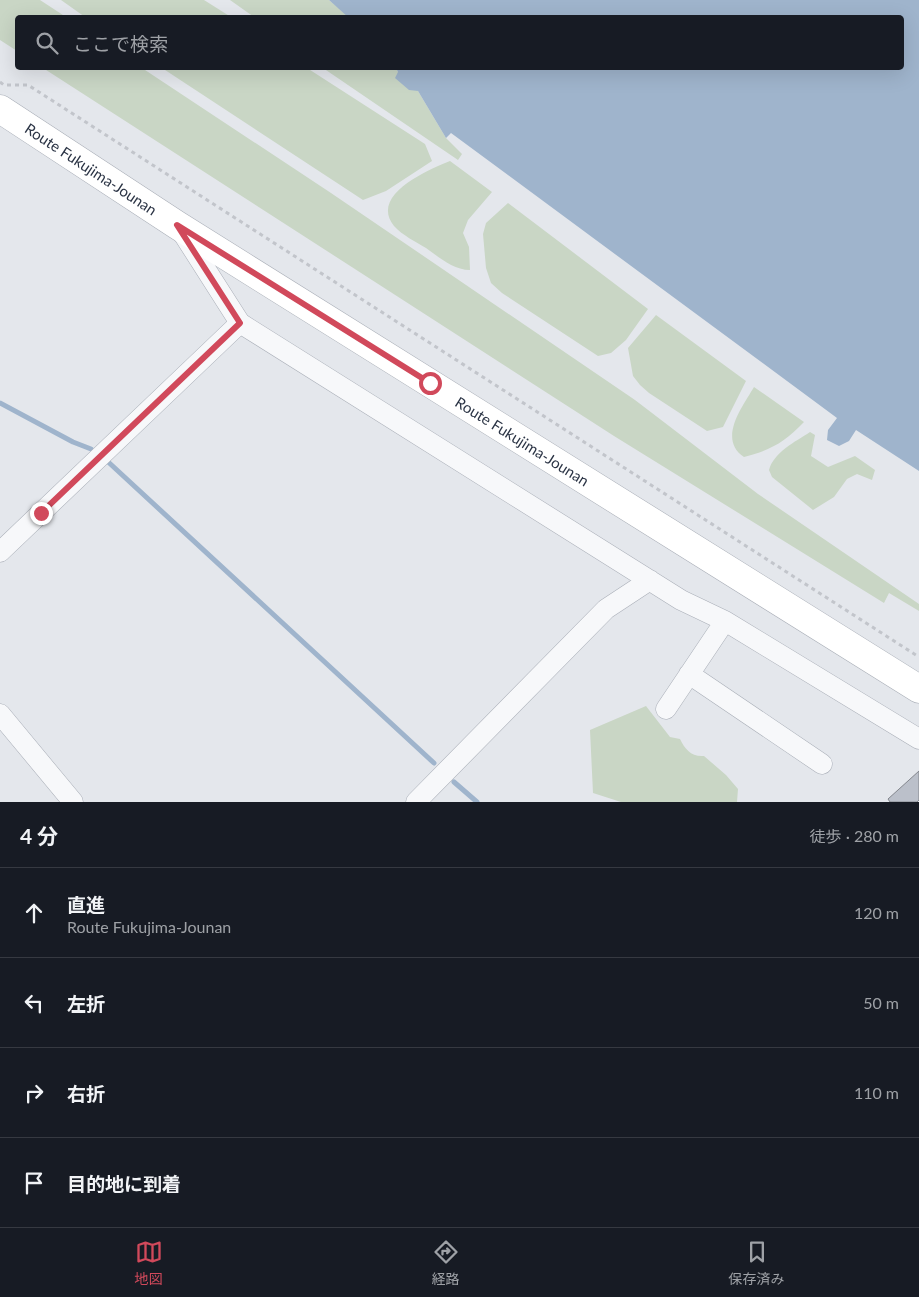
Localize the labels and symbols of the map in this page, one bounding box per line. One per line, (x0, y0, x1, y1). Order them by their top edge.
street label: Route Fukujima-Jounan (22, 119, 161, 219)
route start (419, 372, 442, 395)
street label: Route Fukujima-Jounan (452, 392, 593, 490)
route end (30, 502, 53, 525)

